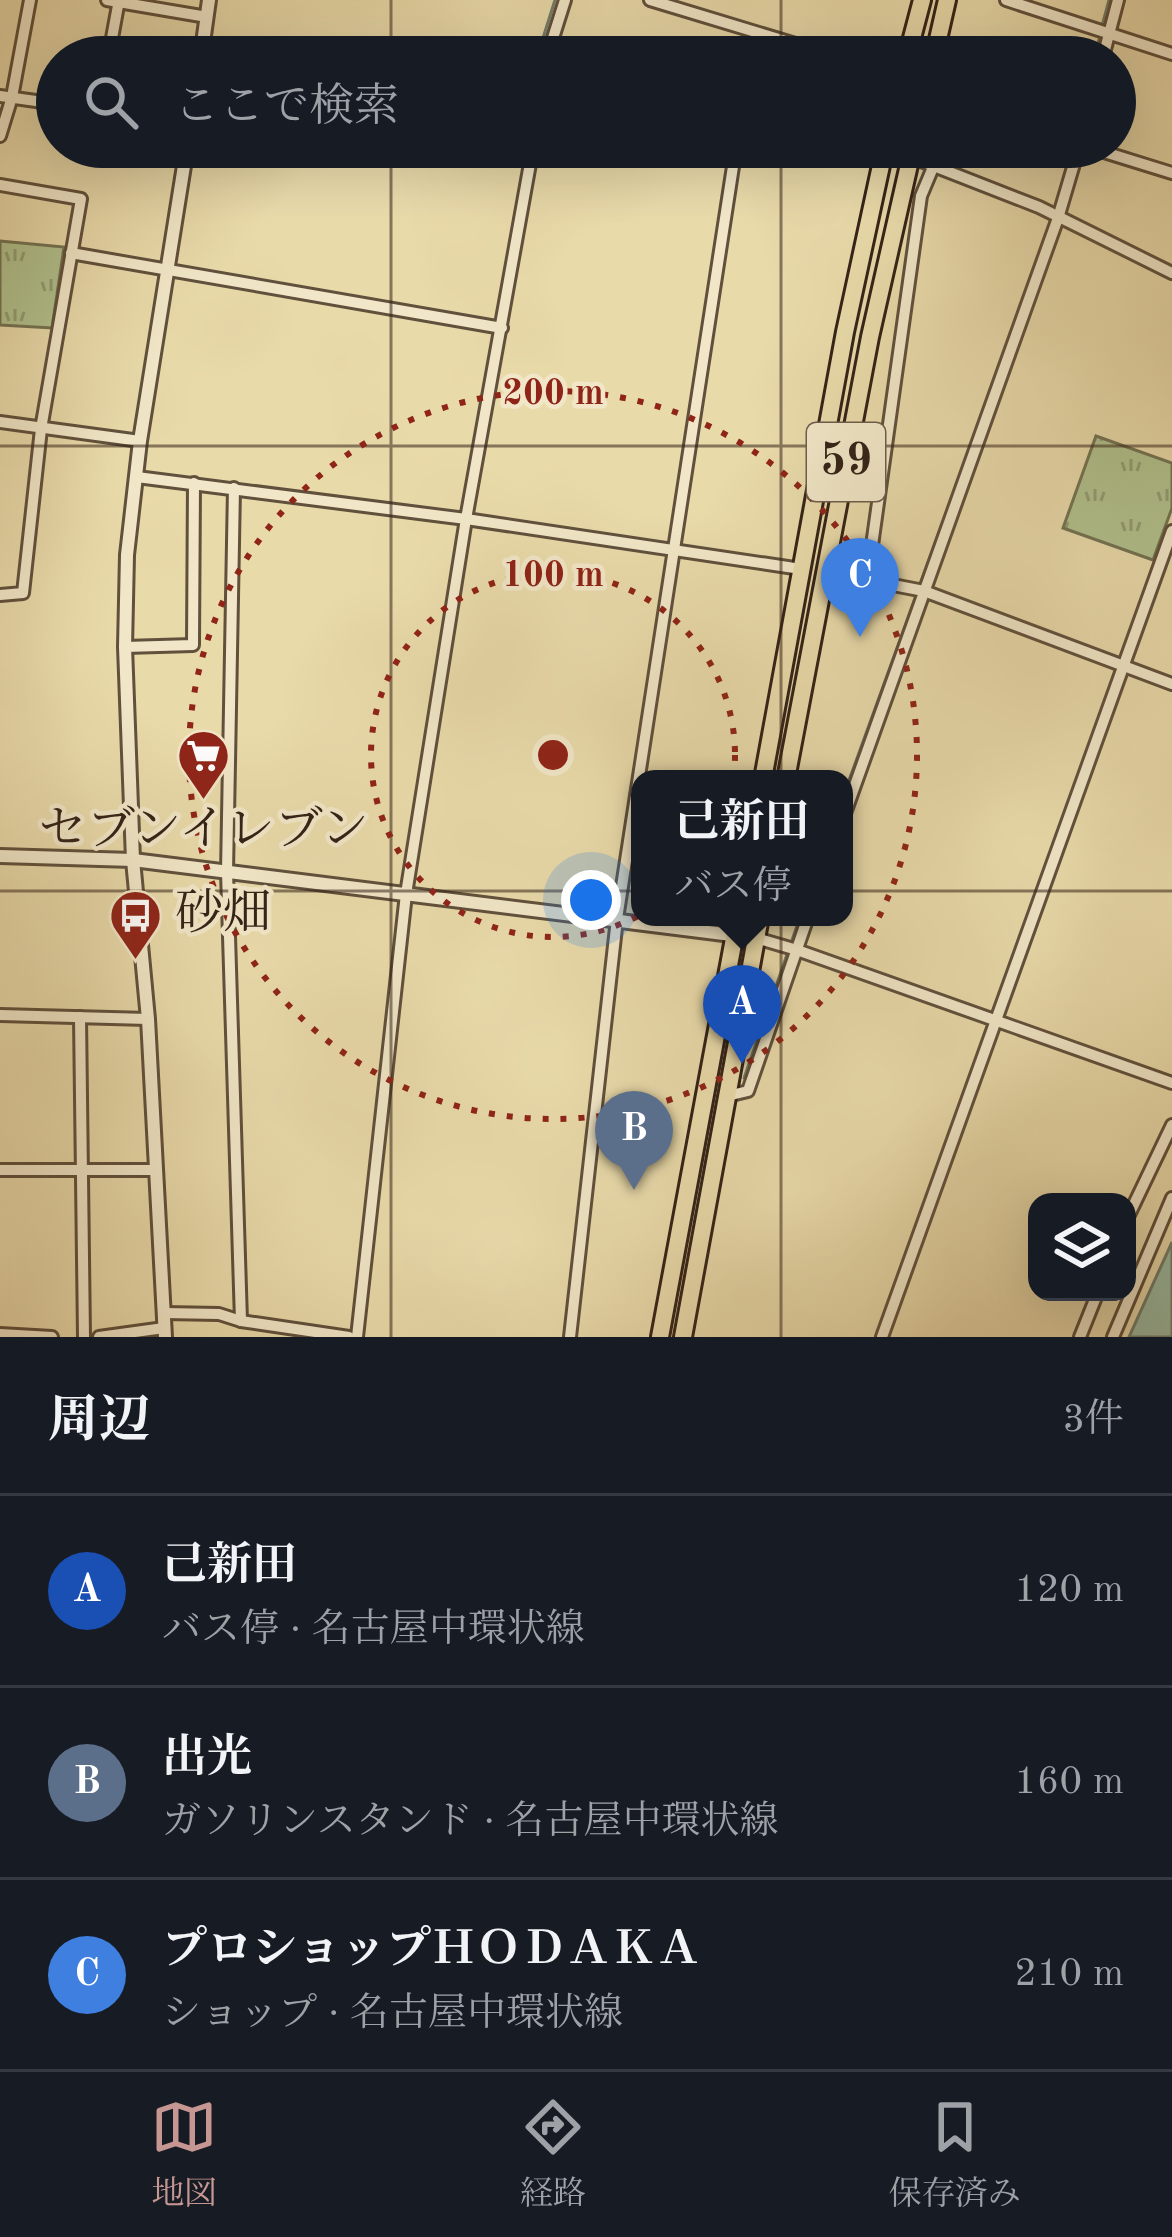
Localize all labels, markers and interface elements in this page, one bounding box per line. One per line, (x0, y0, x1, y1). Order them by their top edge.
search box (36, 36, 1136, 168)
icon: search (78, 69, 144, 135)
text: ここで検索 (174, 86, 399, 131)
text: 200 m (502, 377, 604, 413)
road number: 59 (807, 423, 885, 501)
pin: C (821, 538, 899, 637)
text: 100 m (502, 559, 604, 595)
supermarket icon: セブンイレブン (176, 727, 232, 801)
centre of rings (532, 734, 574, 776)
popup (631, 770, 853, 926)
text: 己新田 (674, 802, 810, 847)
place label: セブンイレブン (39, 805, 369, 855)
text: バス停 (674, 868, 792, 907)
your location (561, 870, 621, 930)
bus stop icon: 砂畑 (108, 887, 164, 961)
place label: 砂畑 (175, 887, 271, 939)
pin: A (703, 965, 781, 1064)
pin: B (595, 1091, 673, 1190)
map controls (1028, 1193, 1136, 1301)
button: layers (1028, 1193, 1136, 1301)
text: 周辺 (48, 1397, 150, 1448)
text: 3件 (1062, 1401, 1124, 1440)
text: 己新田 (162, 1545, 297, 1590)
text: A (72, 1571, 102, 1610)
text: 120 m (1014, 1571, 1124, 1610)
text: バス停 · 名古屋中環状線 (162, 1611, 585, 1650)
text: 出光 (162, 1737, 252, 1782)
text: B (73, 1763, 101, 1802)
text: 160 m (1014, 1763, 1124, 1802)
text: ガソリンスタンド · 名古屋中環状線 (162, 1803, 779, 1842)
text: プロショップＨＯＤＡＫＡ (162, 1929, 701, 1974)
text: C (74, 1955, 100, 1994)
text: 210 m (1014, 1955, 1124, 1994)
text: ショップ · 名古屋中環状線 (162, 1995, 623, 2034)
tab: 地図 (151, 2094, 217, 2216)
tab: 経路 (520, 2094, 586, 2216)
tab: 保存済み (889, 2094, 1021, 2216)

